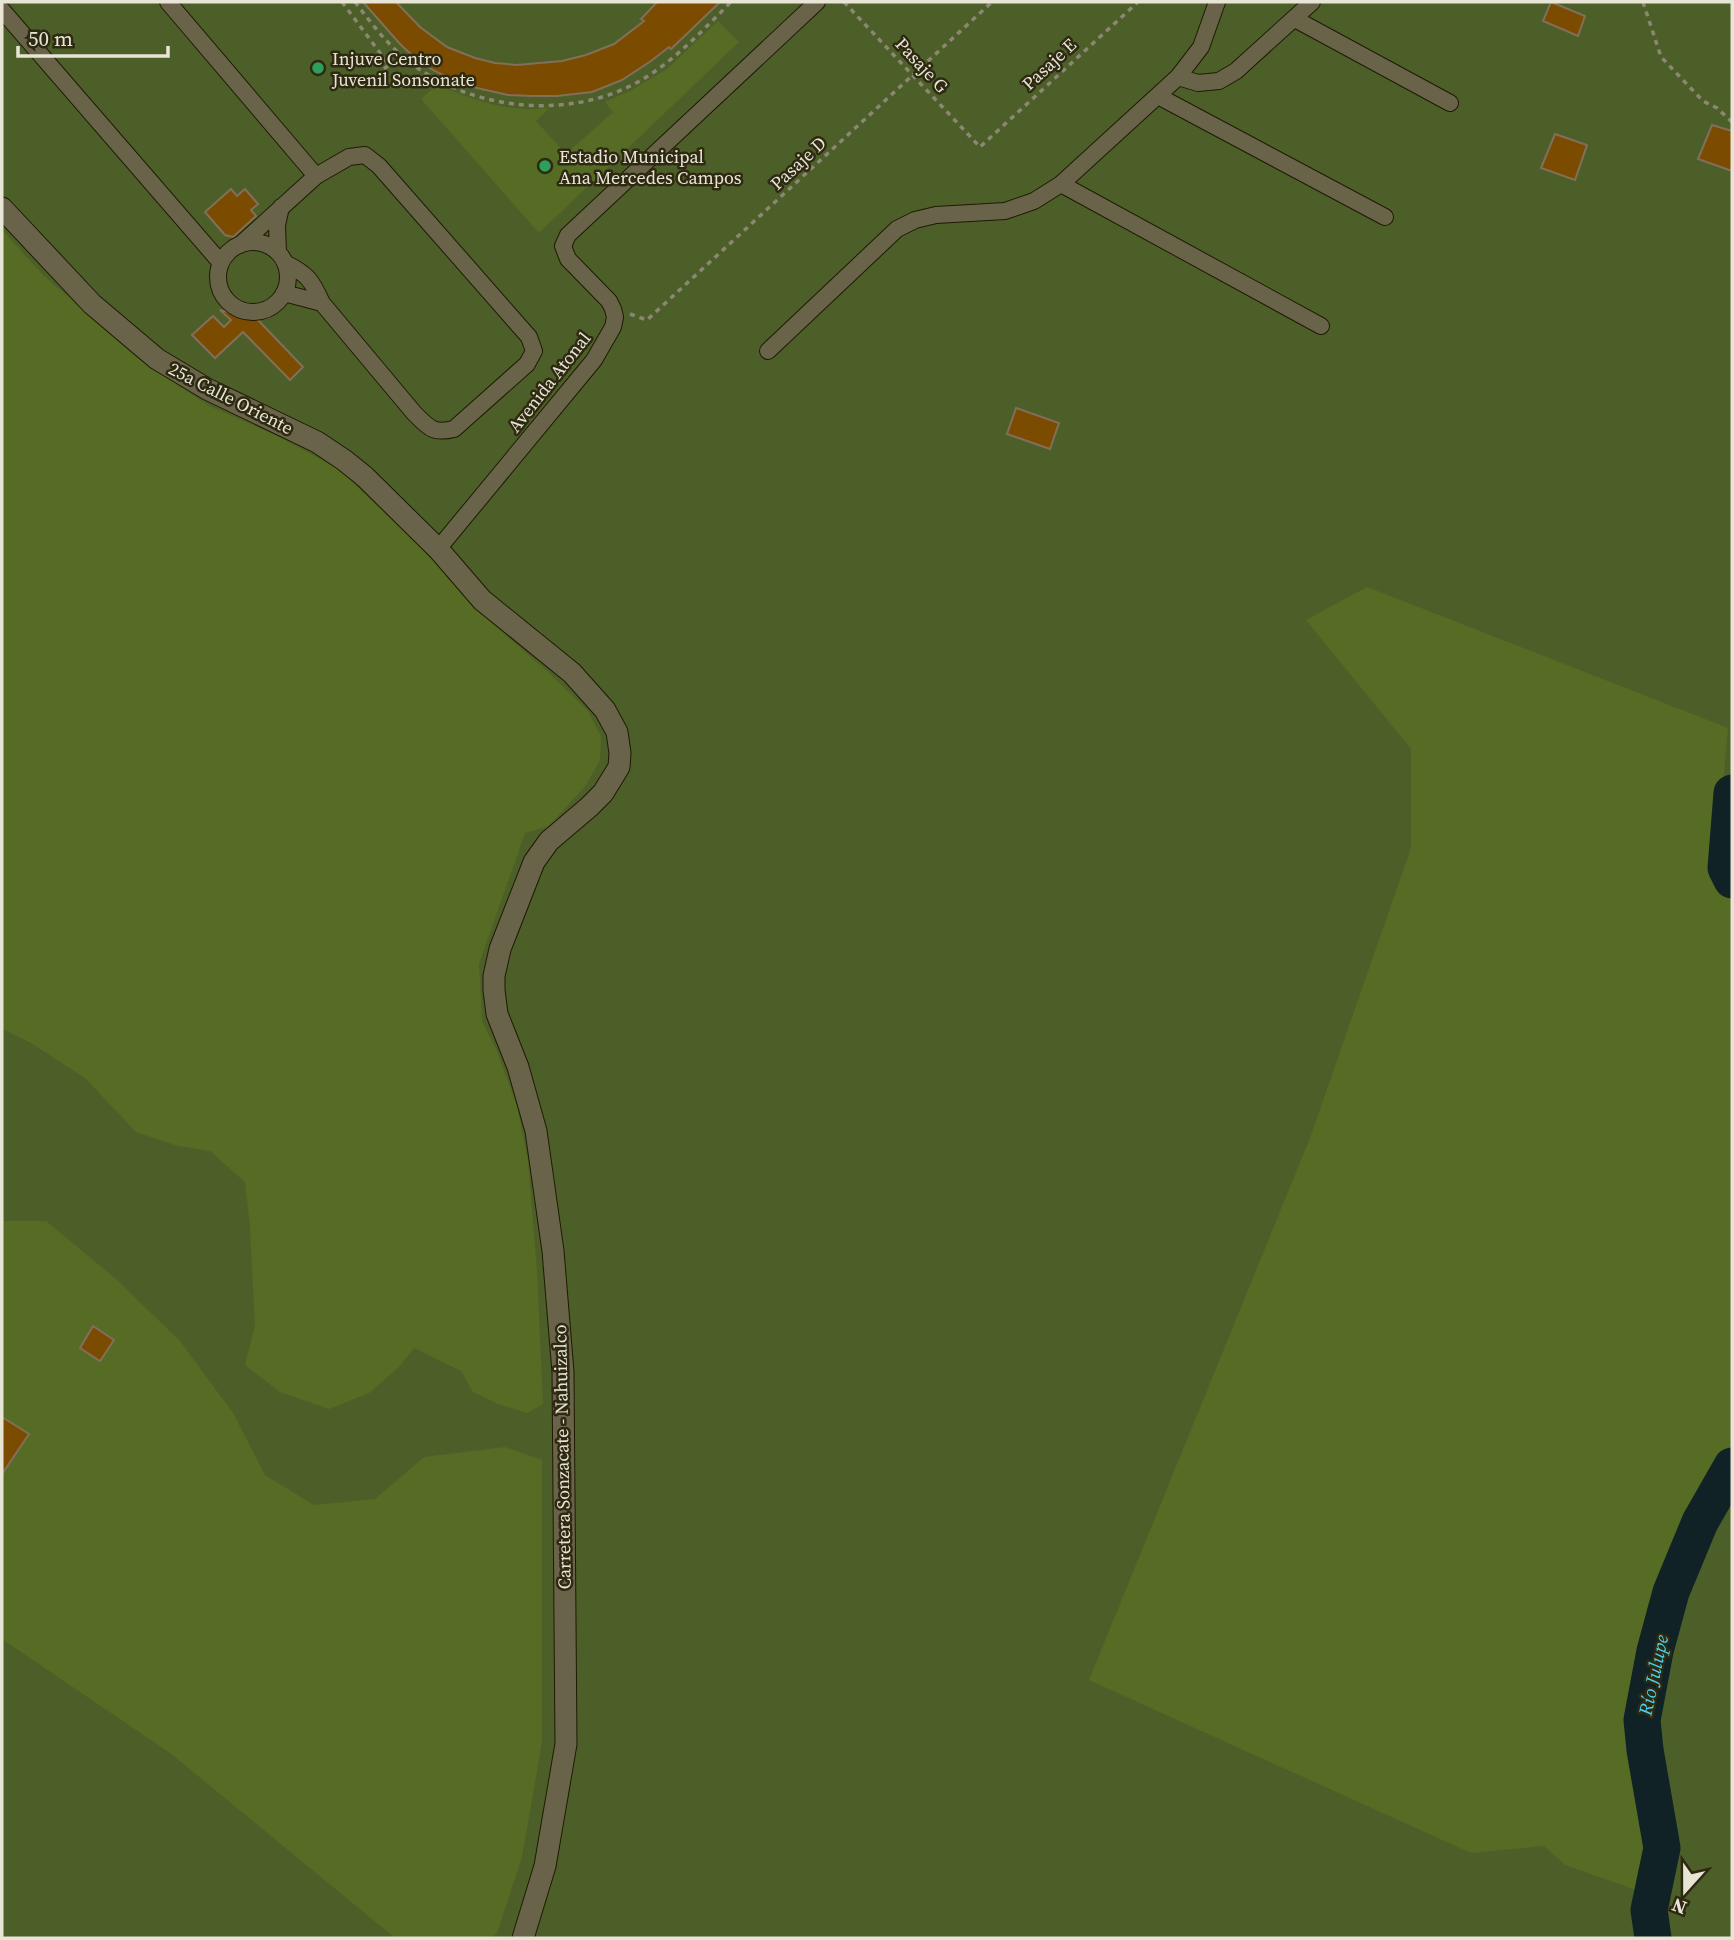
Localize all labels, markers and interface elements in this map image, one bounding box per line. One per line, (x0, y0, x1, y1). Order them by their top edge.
scale bar (18, 14, 168, 58)
text: 50 m (28, 24, 73, 53)
street label: Pasaje G (890, 32, 954, 98)
street label: Pasaje E (1016, 32, 1082, 96)
place label: Injuve Centro Juvenil Sonsonate (331, 46, 475, 92)
marker: Injuve Centro Juvenil Sonsonate (310, 60, 326, 76)
street label: Pasaje D (765, 131, 831, 195)
place label: Estadio Municipal Ana Mercedes Campos (559, 144, 742, 190)
marker: Estadio Municipal Ana Mercedes Campos (537, 158, 553, 174)
street label: Avenida Atonal (502, 327, 596, 437)
street label: 25a Calle Oriente (164, 356, 298, 440)
street label: Carretera Sonzacate - Nahuizalco (547, 1324, 577, 1590)
water label: Río Julupe (1632, 1632, 1674, 1719)
north arrow (1650, 1856, 1720, 1926)
text: N (1668, 1892, 1690, 1921)

